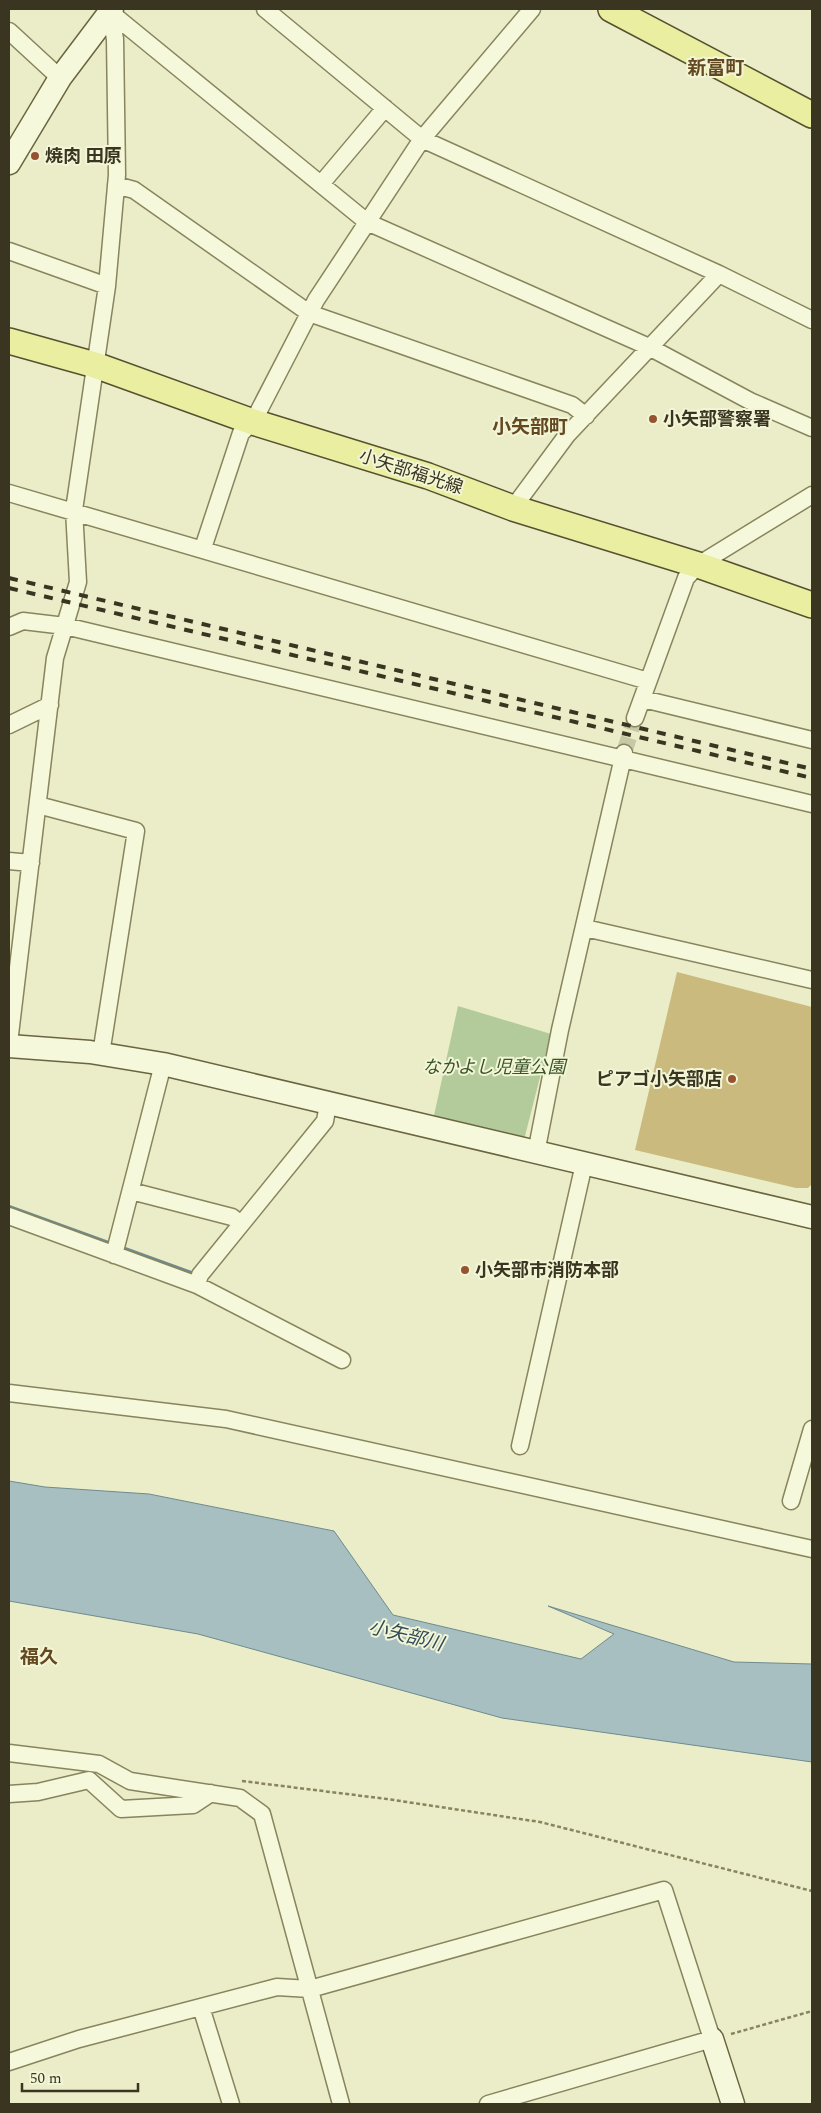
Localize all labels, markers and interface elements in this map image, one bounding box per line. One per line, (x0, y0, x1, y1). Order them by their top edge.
district label: 新富町 (687, 54, 745, 83)
place label: 焼肉 田原 (45, 143, 122, 170)
marker: 焼肉 田原 (29, 150, 41, 162)
place label: 小矢部警察署 (663, 406, 771, 433)
district label: 小矢部町 (492, 413, 568, 442)
marker: 小矢部警察署 (647, 413, 659, 425)
street label: 小矢部福光線 (355, 442, 467, 502)
park label: なかよし児童公園 (422, 1054, 569, 1081)
place label: ピアゴ小矢部店 (596, 1066, 722, 1093)
marker: ピアゴ小矢部店 (726, 1073, 738, 1085)
place label: 小矢部市消防本部 (475, 1257, 619, 1284)
marker: 小矢部市消防本部 (459, 1264, 471, 1276)
water label: 小矢部川 (366, 1613, 448, 1660)
district label: 福久 (20, 1643, 58, 1672)
scale bar (22, 2060, 139, 2092)
text: 50 m (30, 2067, 62, 2090)

